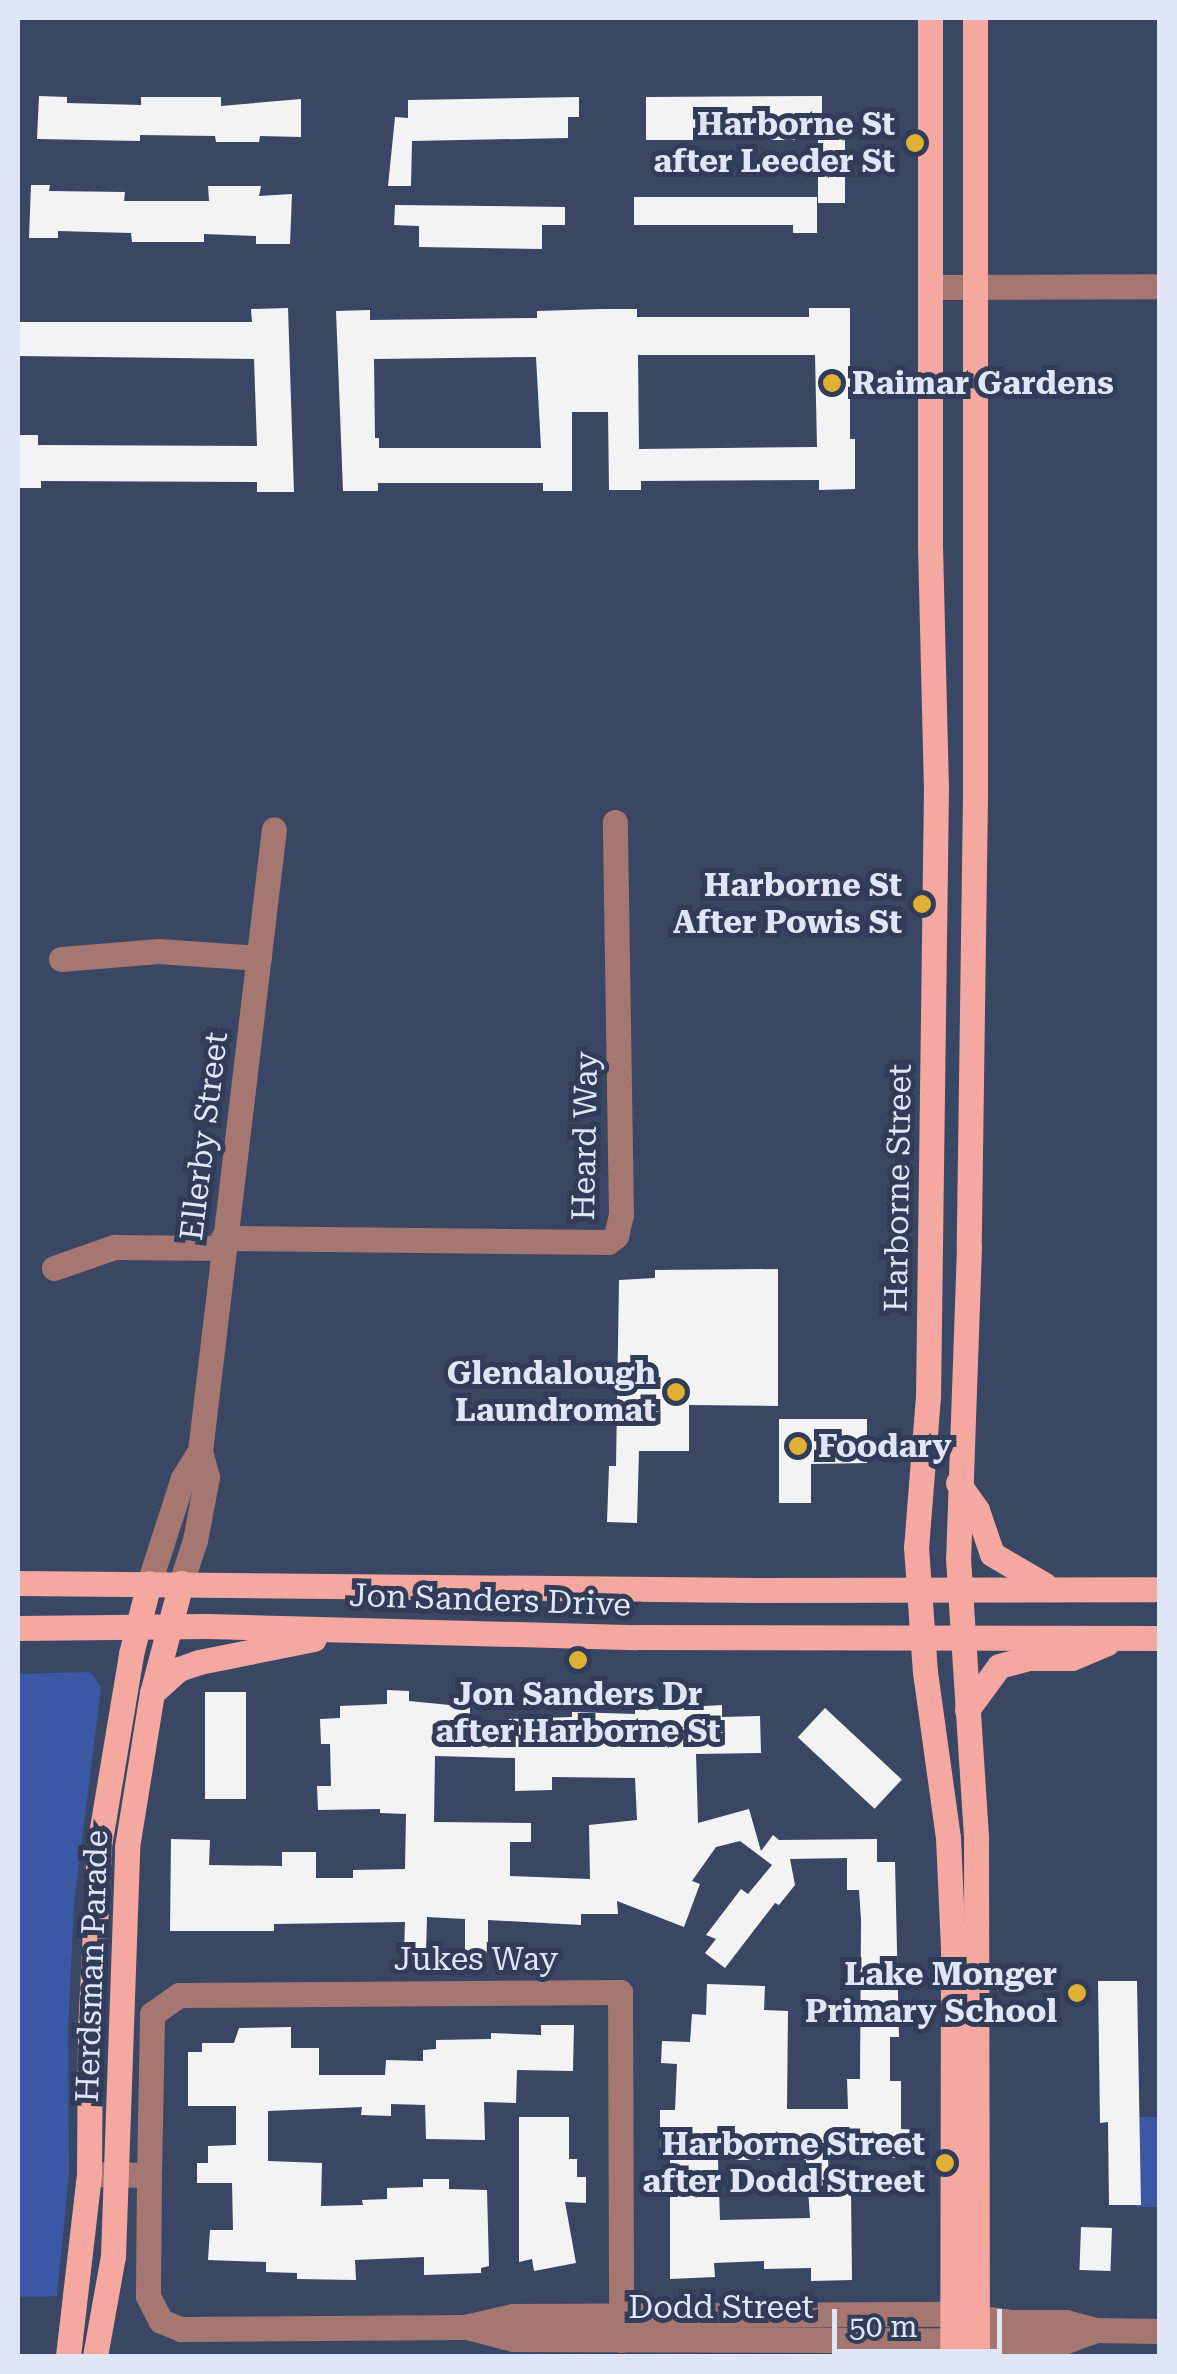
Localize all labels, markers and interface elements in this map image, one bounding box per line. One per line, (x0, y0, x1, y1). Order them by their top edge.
place label: Harborne St after Leeder St (654, 106, 895, 181)
marker: Harborne St after Leeder St (904, 132, 926, 154)
place label: Raimar Gardens (852, 364, 1114, 402)
marker: Raimar Gardens (821, 372, 843, 394)
place label: Harborne St After Powis St (673, 867, 902, 942)
marker: Harborne St After Powis St (911, 893, 933, 915)
street label: Ellerby Street (172, 1030, 236, 1242)
street label: Heard Way (564, 1051, 606, 1221)
street label: Harborne Street (877, 1064, 919, 1312)
place label: Glendalough Laundromat (447, 1355, 656, 1430)
marker: Glendalough Laundromat (665, 1381, 687, 1403)
place label: Foodary (818, 1427, 952, 1465)
marker: Foodary (787, 1435, 809, 1457)
street label: Jon Sanders Drive (348, 1576, 632, 1624)
marker: Jon Sanders Dr after Harborne St (567, 1649, 589, 1671)
place label: Jon Sanders Dr after Harborne St (435, 1676, 721, 1751)
street label: Herdsman Parade (68, 1829, 116, 2103)
street label: Jukes Way (394, 1940, 558, 1978)
place label: Lake Monger Primary School (805, 1956, 1057, 2031)
marker: Lake Monger Primary School (1066, 1982, 1088, 2004)
place label: Harborne Street after Dodd Street (642, 2126, 925, 2201)
marker: Harborne Street after Dodd Street (934, 2152, 956, 2174)
street label: Dodd Street (628, 2288, 814, 2326)
scale bar (837, 2289, 1007, 2351)
text: 50 m (849, 2309, 918, 2344)

